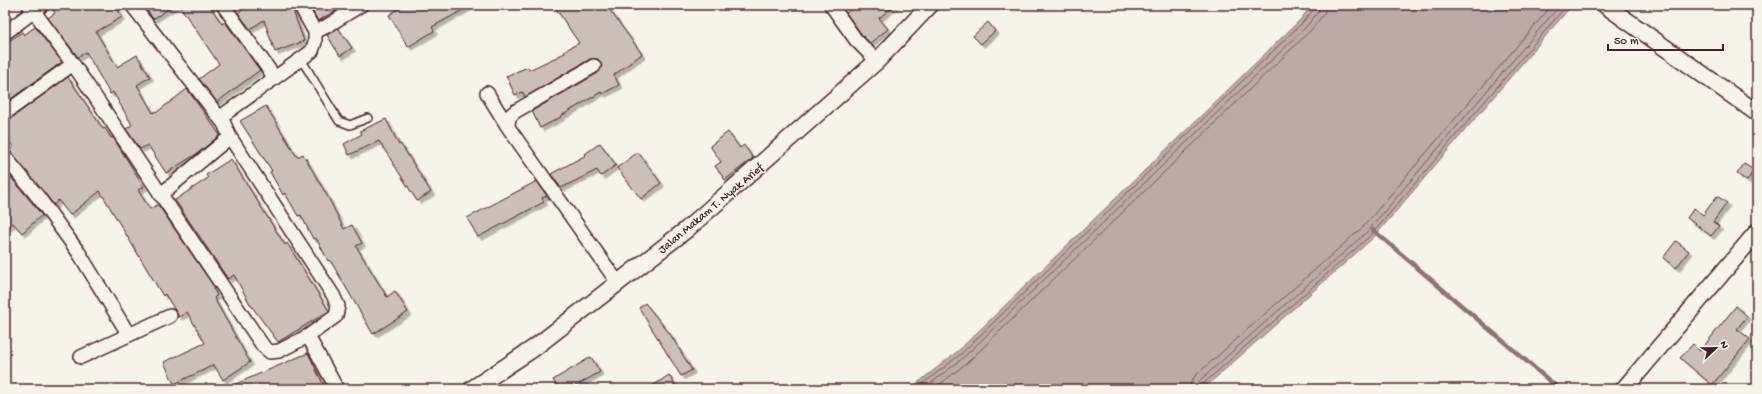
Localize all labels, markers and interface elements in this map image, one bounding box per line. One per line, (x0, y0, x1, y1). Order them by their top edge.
scale bar (1608, 26, 1723, 52)
text: 50 m (1614, 35, 1639, 49)
street label: Jalan Makam T. Nyak Arief (656, 161, 768, 258)
north arrow (1696, 328, 1736, 368)
text: N (1717, 339, 1730, 351)

